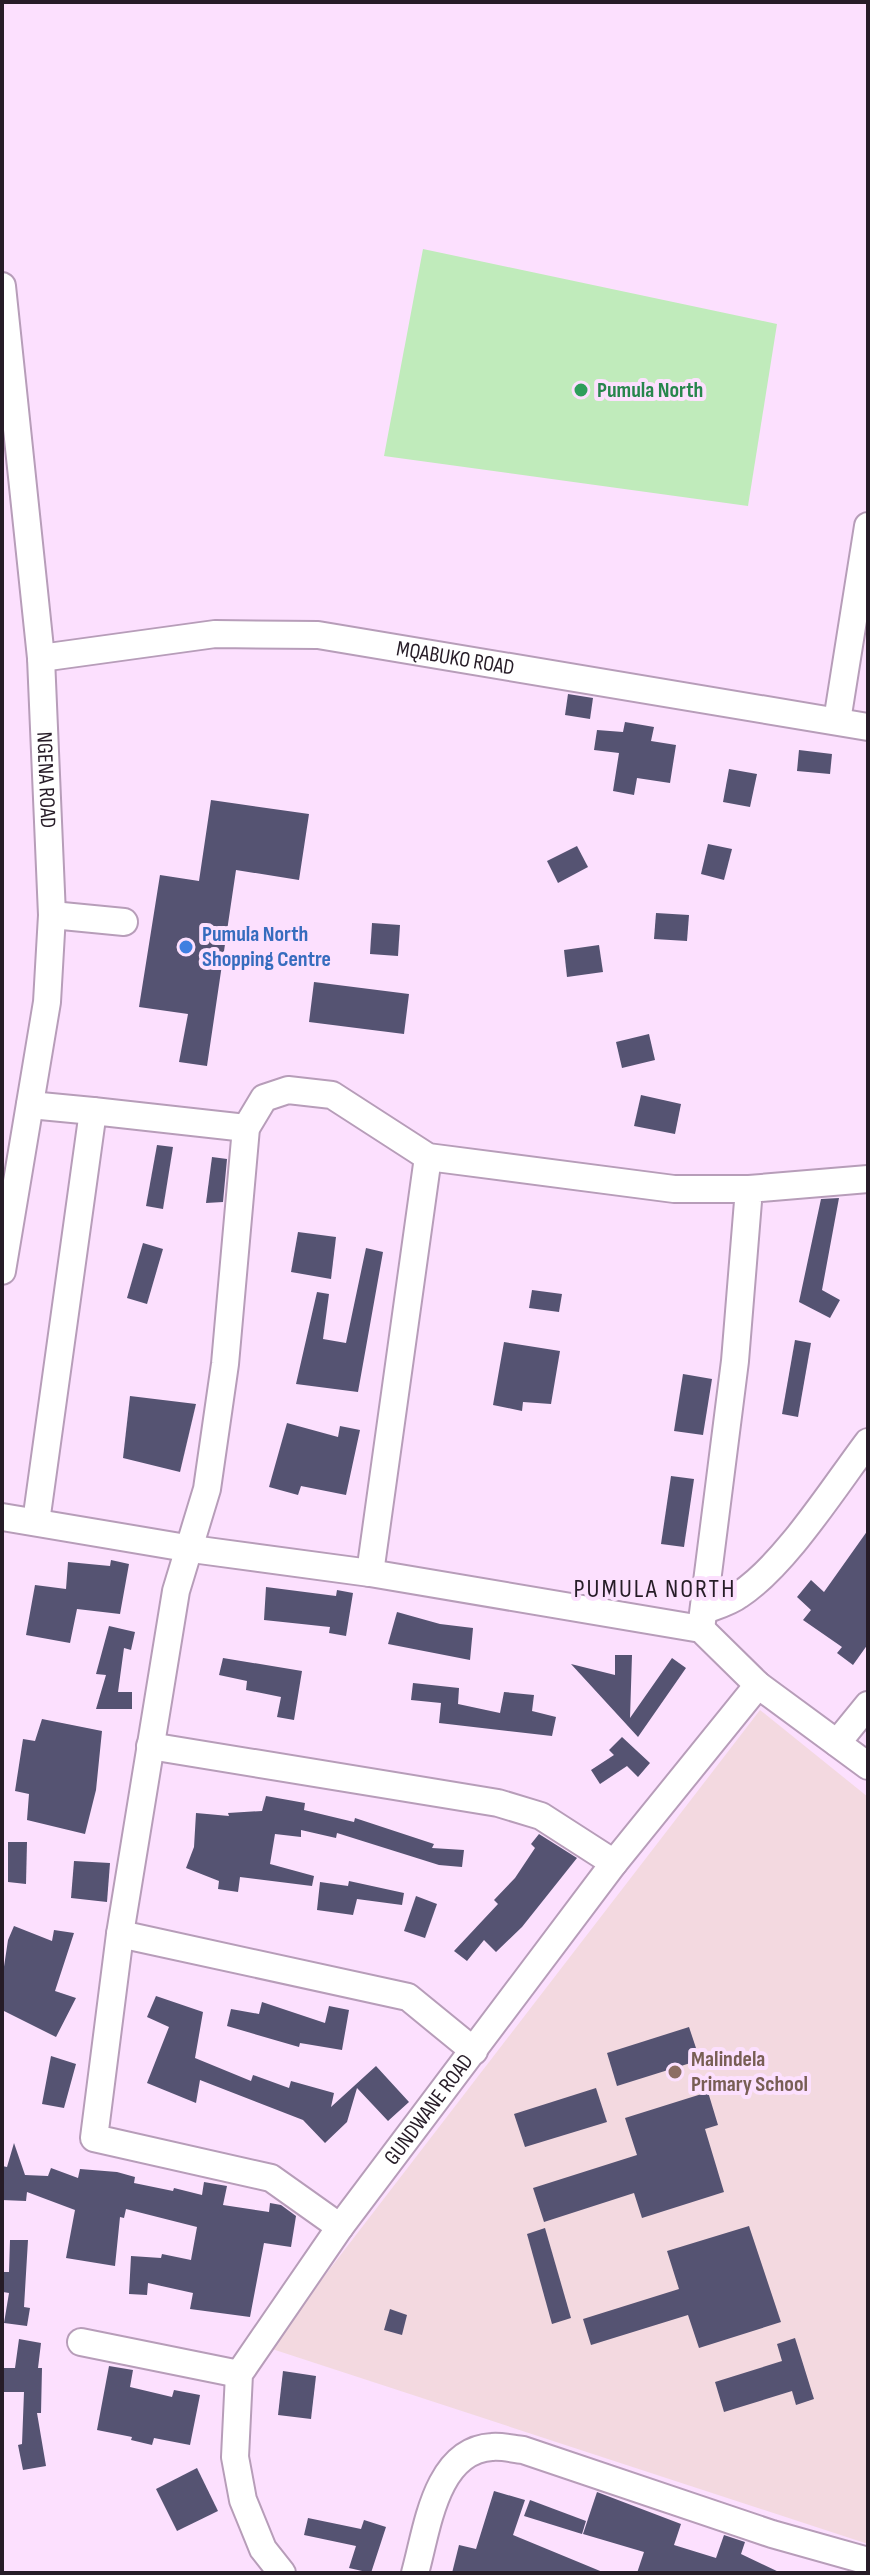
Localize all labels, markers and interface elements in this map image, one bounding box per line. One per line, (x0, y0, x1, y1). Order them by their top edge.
place label: Pumula North (597, 377, 703, 404)
marker: Pumula North (572, 381, 590, 399)
street label: MQABUKO ROAD (395, 635, 516, 681)
street label: NGENA ROAD (31, 731, 62, 829)
place label: Pumula North Shopping Centre (202, 921, 331, 973)
marker: Pumula North Shopping Centre (177, 938, 195, 956)
district label: PUMULA NORTH (574, 1574, 736, 1605)
place label: Malindela Primary School (691, 2046, 808, 2098)
street label: GUNDWANE ROAD (378, 2049, 479, 2170)
marker: Malindela Primary School (666, 2063, 684, 2081)

